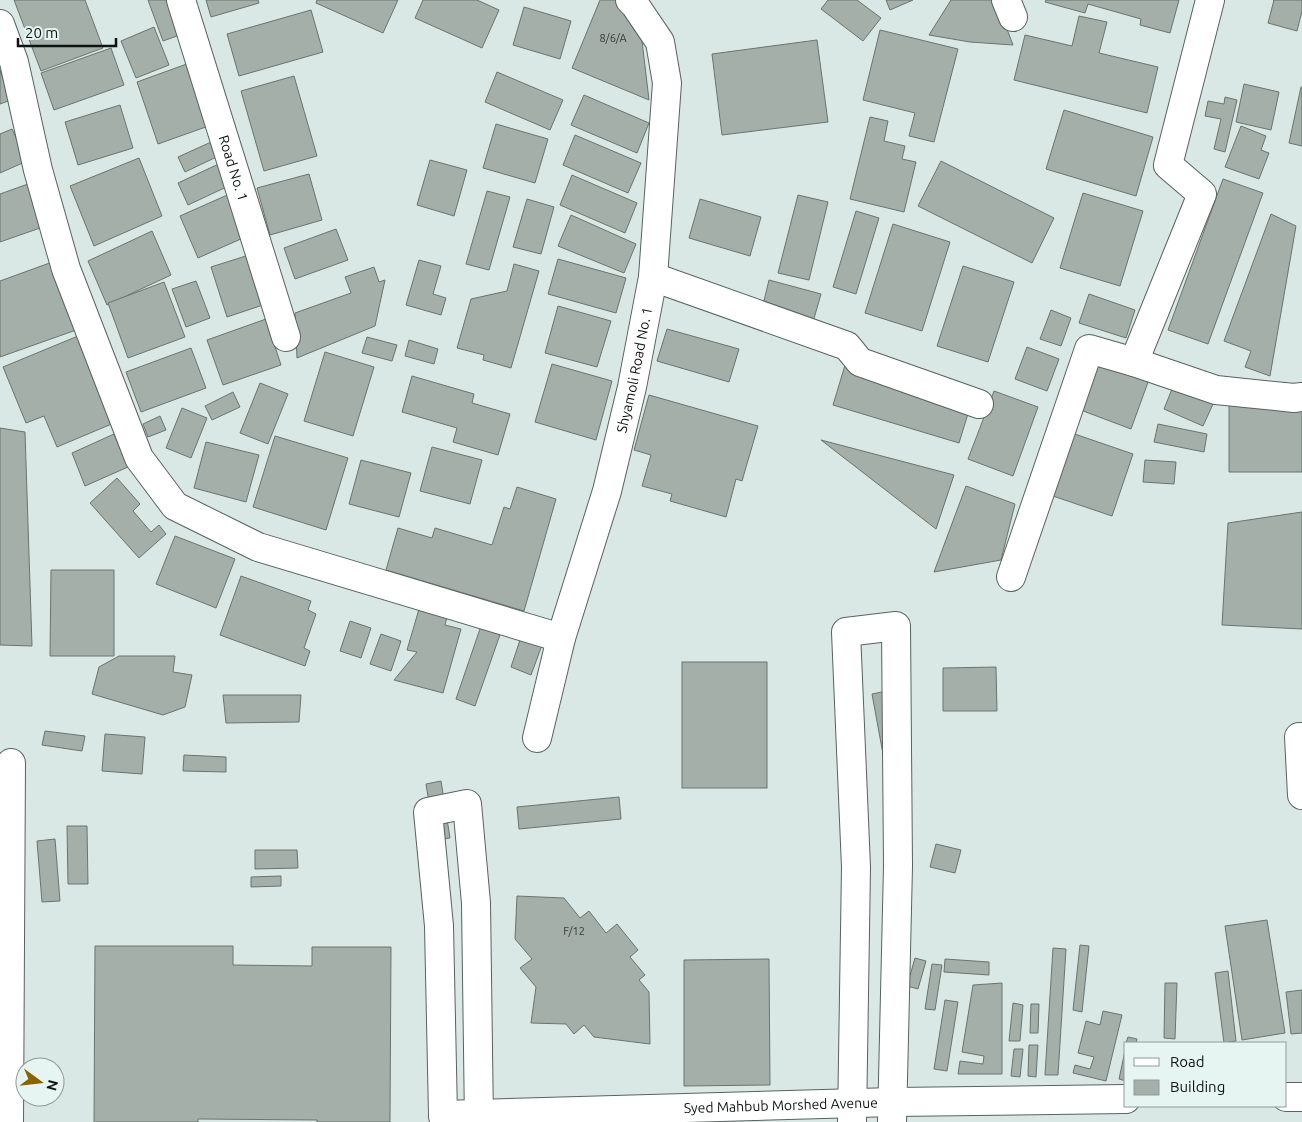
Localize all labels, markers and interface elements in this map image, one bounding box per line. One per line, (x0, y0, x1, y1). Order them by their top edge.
scale bar (18, 15, 115, 47)
text: 20 m (25, 24, 58, 41)
house number: 8/6/A (599, 32, 627, 44)
street label: Road No. 1 (216, 133, 251, 203)
street label: Shyamoli Road No. 1 (613, 306, 655, 434)
house number: F/12 (563, 925, 585, 937)
legend (1124, 1042, 1287, 1107)
text: Road (1170, 1053, 1205, 1070)
north arrow (15, 1057, 65, 1107)
text: N (43, 1078, 62, 1092)
text: Building (1170, 1078, 1225, 1095)
street label: Syed Mahbub Morshed Avenue (684, 1094, 878, 1116)

